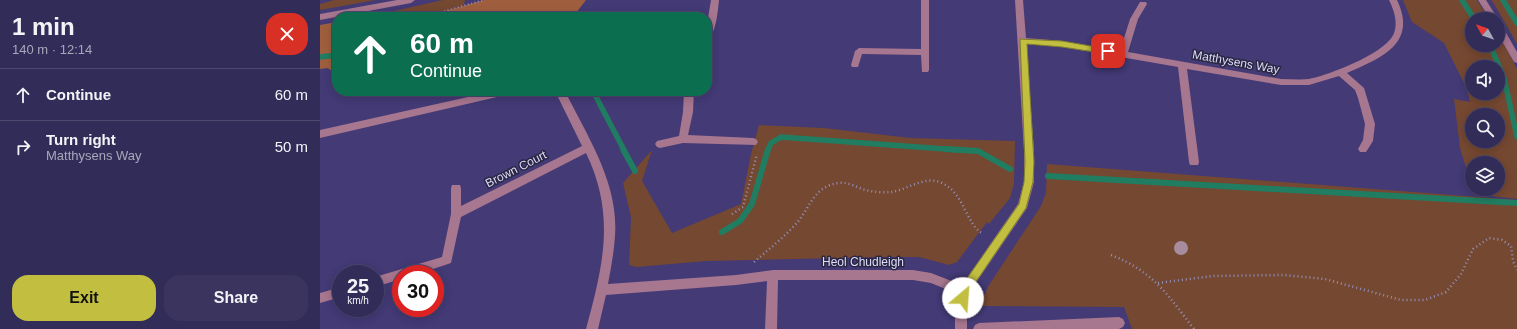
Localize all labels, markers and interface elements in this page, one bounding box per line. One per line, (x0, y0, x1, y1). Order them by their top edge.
north arrow (1465, 12, 1505, 52)
map controls (1465, 12, 1505, 196)
text: 1 min (12, 13, 75, 40)
button: close (266, 13, 308, 55)
icon: ahead (344, 28, 396, 80)
text: 60 m (410, 28, 474, 59)
pin (1091, 34, 1125, 68)
icon: arrive (1097, 40, 1119, 62)
text: 140 m · 12:14 (12, 42, 92, 57)
street label: Matthysens Way (1191, 47, 1281, 77)
button: sound (1465, 60, 1505, 100)
text: Continue (410, 61, 482, 81)
icon: ahead (12, 84, 34, 106)
text: Continue (46, 86, 111, 103)
text: 60 m (275, 86, 308, 103)
button: search (1465, 108, 1505, 148)
text: Turn right (46, 131, 116, 148)
icon: right (12, 136, 34, 158)
text: 50 m (275, 138, 308, 155)
street label: Brown Court (483, 147, 549, 190)
text: Matthysens Way (46, 148, 142, 163)
button: layers (1465, 156, 1505, 196)
street label: Heol Chudleigh (822, 255, 904, 269)
speed limit sign: 30 (392, 265, 444, 317)
button: Exit (12, 275, 156, 321)
button: Share (164, 275, 308, 321)
text: 25 (347, 275, 369, 297)
position arrow (942, 277, 984, 319)
text: km/h (347, 295, 369, 306)

